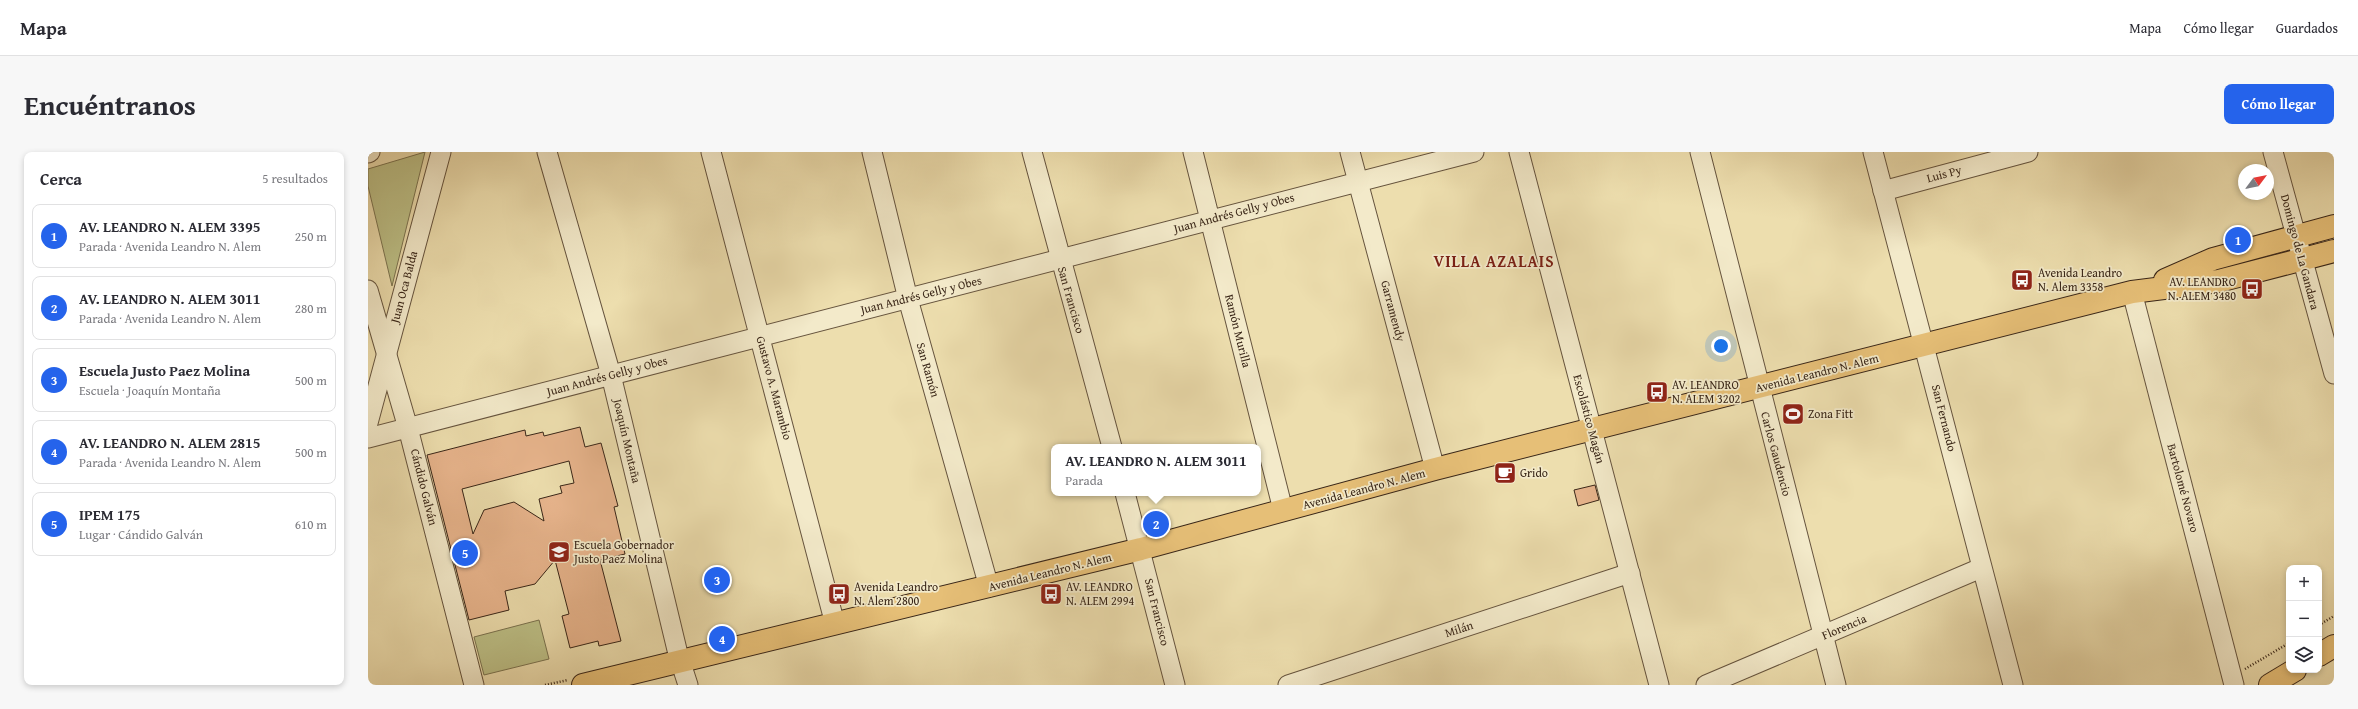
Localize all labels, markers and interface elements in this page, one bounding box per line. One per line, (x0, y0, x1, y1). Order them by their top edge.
text: Mapa (20, 14, 67, 42)
text: Mapa (2129, 18, 2161, 38)
text: Cómo llegar (2183, 18, 2254, 38)
text: Guardados (2276, 18, 2338, 38)
text: Encuéntranos (24, 84, 196, 125)
button: Cómo llegar (2224, 84, 2334, 124)
street label: Luis Py (1925, 161, 1963, 186)
north arrow (2238, 164, 2274, 200)
text: Cerca (40, 166, 82, 191)
text: 5 resultados (262, 169, 328, 188)
street label: Juan Andrés Gelly y Obes (1170, 188, 1296, 237)
street label: Domingo de La Gandara (2277, 192, 2324, 312)
text: AV. LEANDRO N. ALEM 3395 (79, 216, 261, 237)
pin: 1 (2225, 225, 2251, 255)
text: 1 (51, 227, 57, 246)
text: 250 m (295, 227, 327, 246)
text: Parada · Avenida Leandro N. Alem (79, 237, 261, 256)
street label: Juan Oca Balda (385, 249, 421, 327)
district label: VILLA AZALAIS (1433, 249, 1555, 273)
street label: San Francisco (1054, 264, 1089, 335)
place label: Avenida Leandro N. Alem 3358 (2038, 264, 2122, 295)
bus stop icon: Avenida Leandro N. Alem 3358 (2009, 267, 2035, 293)
street label: Juan Andrés Gelly y Obes (857, 271, 983, 318)
place label: AV. LEANDRO N. ALEM 3480 (2168, 273, 2236, 304)
bus stop icon: AV. LEANDRO N. ALEM 3480 (2239, 276, 2265, 302)
street label: Garramendy (1377, 278, 1410, 343)
text: AV. LEANDRO N. ALEM 3011 (79, 288, 261, 309)
street label: Ramón Murilla (1221, 292, 1256, 370)
text: 2 (51, 299, 57, 318)
text: 280 m (295, 299, 327, 318)
text: Parada · Avenida Leandro N. Alem (79, 309, 261, 328)
street label: Gustavo A. Marambio (752, 334, 797, 442)
your location (1711, 336, 1731, 356)
street label: San Ramón (913, 341, 944, 399)
street label: Avenida Leandro N. Alem (1754, 349, 1880, 396)
street label: Juan Andrés Gelly y Obes (543, 351, 669, 400)
text: Escuela Justo Paez Molina (79, 360, 250, 381)
text: 3 (51, 371, 57, 390)
text: 500 m (295, 371, 327, 390)
street label: Escolástico Magán (1569, 372, 1610, 466)
place label: AV. LEANDRO N. ALEM 3202 (1672, 376, 1740, 407)
bus stop icon: AV. LEANDRO N. ALEM 3202 (1644, 379, 1670, 405)
text: Escuela · Joaquín Montaña (79, 381, 221, 400)
street label: San Fernando (1928, 383, 1961, 453)
street label: Joaquín Montaña (609, 395, 646, 485)
sports icon: Zona Fitt (1780, 401, 1806, 427)
place label: Zona Fitt (1808, 405, 1854, 422)
street label: Carlos Gaudencio (1757, 410, 1796, 498)
text: AV. LEANDRO N. ALEM 2815 (79, 432, 261, 453)
street label: Bartolomé Novaro (2163, 442, 2204, 534)
text: 4 (51, 443, 57, 462)
text: 500 m (295, 443, 327, 462)
popup (1051, 444, 1261, 496)
street label: Cándido Galván (407, 447, 442, 527)
text: AV. LEANDRO N. ALEM 3011 (1065, 450, 1247, 471)
text: Parada · Avenida Leandro N. Alem (79, 453, 261, 472)
cafe icon: Grido (1492, 460, 1518, 486)
street label: Avenida Leandro N. Alem (1301, 464, 1427, 513)
place label: Grido (1520, 464, 1548, 481)
text: Parada (1065, 471, 1103, 490)
text: IPEM 175 (79, 504, 140, 525)
pin: 2 (1143, 509, 1169, 539)
text: 5 (51, 515, 57, 534)
text: 610 m (295, 515, 327, 534)
text: Lugar · Cándido Galván (79, 525, 203, 544)
place label: Escuela Gobernador Justo Paez Molina (572, 536, 674, 567)
pin: 5 (452, 538, 478, 568)
school or university icon: Escuela Gobernador Justo Paez Molina (546, 539, 572, 565)
street label: Avenida Leandro N. Alem (987, 548, 1113, 595)
pin: 3 (704, 565, 730, 595)
map controls (2286, 565, 2322, 673)
button: + (2286, 565, 2322, 601)
street label: San Francisco (1141, 576, 1174, 647)
place label: Avenida Leandro N. Alem 2800 (854, 578, 938, 609)
place label: AV. LEANDRO N. ALEM 2994 (1066, 578, 1134, 609)
bus stop icon: Avenida Leandro N. Alem 2800 (826, 581, 852, 607)
bus stop icon: AV. LEANDRO N. ALEM 2994 (1038, 581, 1064, 607)
button: − (2286, 601, 2322, 637)
street label: Florencia (1819, 609, 1869, 644)
street label: Milán (1442, 616, 1475, 641)
pin: 4 (709, 624, 735, 654)
button: layers (2286, 637, 2322, 673)

